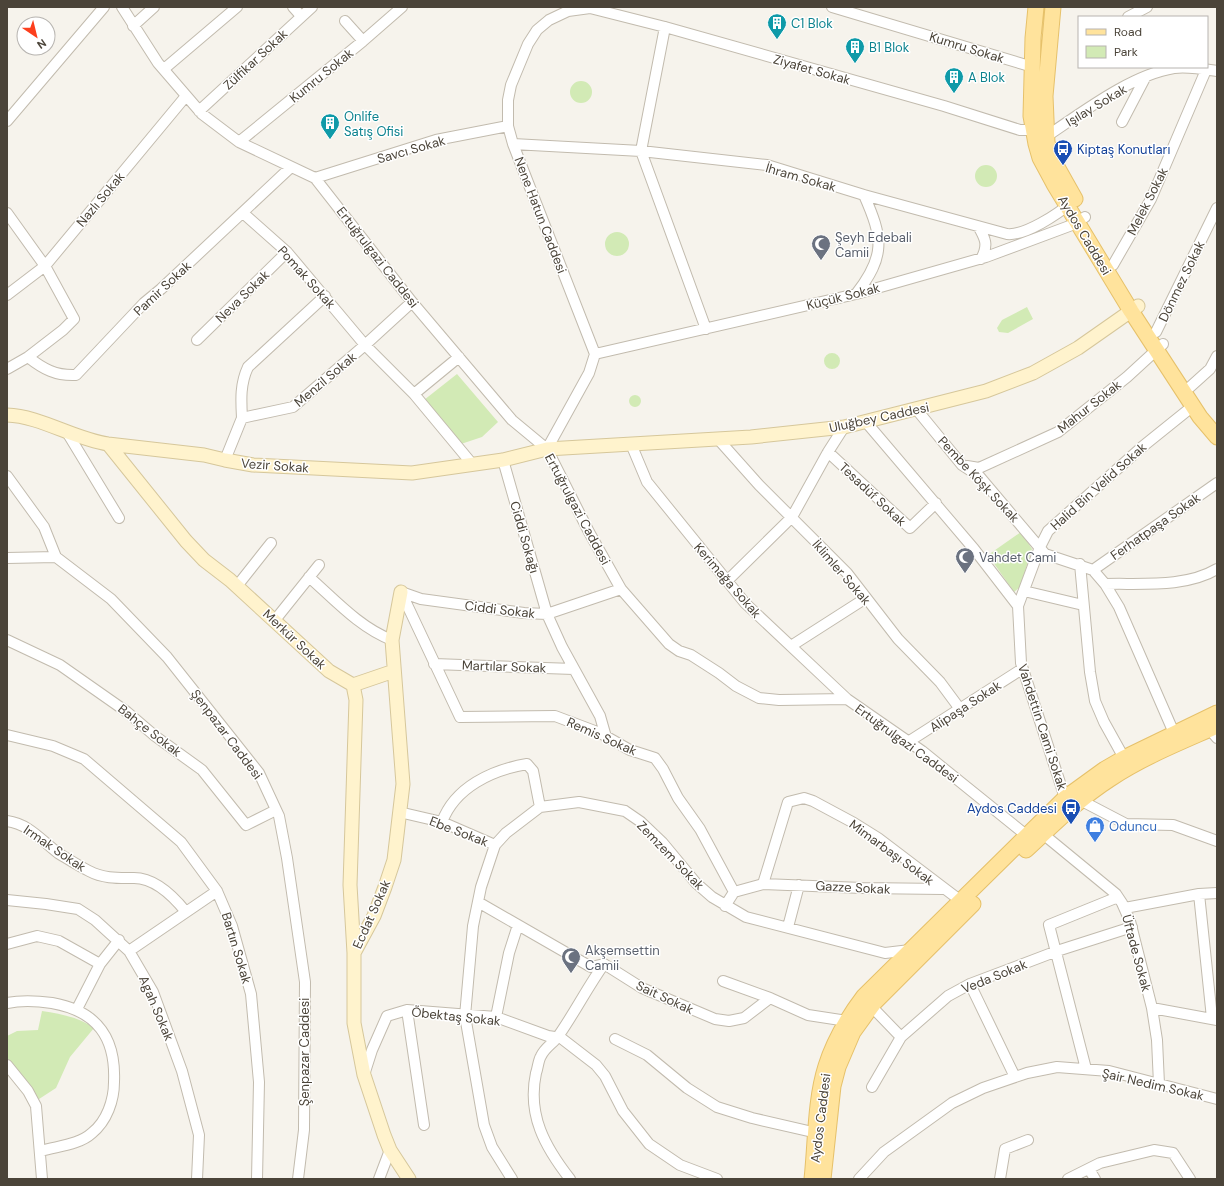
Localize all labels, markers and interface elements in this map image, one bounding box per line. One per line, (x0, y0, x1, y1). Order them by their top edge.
building icon: C1 Blok (766, 12, 788, 40)
place label: C1 Blok (791, 15, 833, 32)
north arrow (16, 16, 56, 56)
legend (1078, 16, 1208, 68)
text: Road (1114, 24, 1142, 40)
street label: Zülfikar Sokak (220, 25, 291, 94)
street label: Kumru Sokak (927, 28, 1007, 67)
text: N (34, 36, 49, 52)
building icon: B1 Blok (844, 36, 866, 64)
place label: B1 Blok (869, 39, 910, 56)
street label: Kumru Sokak (286, 44, 357, 106)
text: Park (1114, 44, 1138, 60)
street label: Ziyafet Sokak (771, 50, 853, 89)
building icon: A Blok (943, 66, 965, 94)
place label: A Blok (968, 69, 1006, 86)
street label: Işılay Sokak (1063, 80, 1130, 130)
place label: Onlife Satış Ofisi (344, 108, 403, 140)
building icon: Onlife Satış Ofisi (319, 112, 341, 140)
street label: Savcı Sokak (375, 132, 448, 167)
bus stop icon: Kiptaş Konutları (1052, 138, 1074, 166)
place label: Kiptaş Konutları (1077, 141, 1170, 158)
street label: Nene Hatun Caddesi (510, 154, 571, 276)
street label: İhram Sokak (764, 159, 839, 196)
street label: Melek Sokak (1123, 164, 1172, 238)
street label: Nazlı Sokak (72, 168, 129, 230)
street label: Aydos Caddesi (1054, 192, 1115, 278)
street label: Ertuğrulgazi Caddesi (333, 203, 422, 311)
place label: Şeyh Edebali Camii (835, 229, 912, 261)
mosque icon: Şeyh Edebali Camii (810, 233, 832, 261)
street label: Dönmez Sokak (1155, 238, 1209, 324)
street label: Pomak Sokak (274, 242, 340, 313)
street label: Pamir Sokak (130, 257, 195, 319)
street label: Neva Sokak (212, 266, 273, 326)
street label: Küçük Sokak (805, 279, 882, 314)
street label: Menzil Sokak (291, 348, 360, 411)
street label: Mahur Sokak (1054, 376, 1125, 437)
street label: Uluğbey Caddesi (828, 399, 931, 436)
street label: Pembe Köşk Sokak (934, 433, 1023, 526)
street label: Halid Bin Velid Sokak (1047, 438, 1150, 534)
street label: Ertuğrulgazi Caddesi (541, 451, 614, 568)
street label: Vezir Sokak (240, 455, 310, 476)
street label: Tesadüf Sokak (835, 459, 910, 530)
street label: Ferhatpaşa Sokak (1107, 489, 1204, 564)
street label: Ciddi Sokağı (506, 499, 543, 575)
street label: İklimler Sokak (809, 536, 875, 609)
street label: Kerimağa Sokak (690, 539, 765, 622)
mosque icon: Vahdet Cami (954, 546, 976, 574)
place label: Vahdet Cami (979, 549, 1056, 566)
street label: Ciddi Sokak (464, 597, 536, 622)
street label: Merkür Sokak (259, 606, 330, 673)
street label: Martılar Sokak (461, 657, 547, 676)
street label: Vahdettin Cami Sokak (1014, 662, 1071, 793)
street label: Alipaşa Sokak (926, 677, 1005, 736)
street label: Şenpazar Caddesi (187, 686, 266, 783)
street label: Bahçe Sokak (114, 700, 185, 761)
street label: Ertuğrulgazi Caddesi (852, 700, 962, 787)
street label: Remis Sokak (564, 713, 640, 760)
bus stop icon: Aydos Caddesi (1060, 797, 1082, 825)
place label: Aydos Caddesi (967, 800, 1057, 817)
street label: Ebe Sokak (427, 812, 491, 851)
shop icon: Oduncu (1084, 815, 1106, 843)
street label: Mimarbaşı Sokak (846, 816, 938, 889)
street label: Zemzem Sokak (633, 817, 708, 894)
place label: Oduncu (1109, 818, 1157, 835)
street label: Irmak Sokak (20, 821, 90, 876)
street label: Ecdat Sokak (349, 877, 394, 951)
street label: Gazze Sokak (815, 877, 891, 898)
street label: Bartın Sokak (218, 910, 256, 986)
street label: Üftade Sokak (1118, 913, 1155, 994)
place label: Akşemsettin Camii (585, 942, 660, 974)
mosque icon: Akşemsettin Camii (560, 946, 582, 974)
street label: Veda Sokak (959, 955, 1030, 997)
street label: Agah Sokak (135, 973, 178, 1044)
street label: Sait Sokak (633, 977, 697, 1018)
street label: Şenpazar Caddesi (296, 998, 313, 1106)
street label: Öbektaş Sokak (410, 1003, 502, 1030)
street label: Şair Nedim Sokak (1100, 1065, 1206, 1105)
street label: Aydos Caddesi (807, 1072, 834, 1164)

